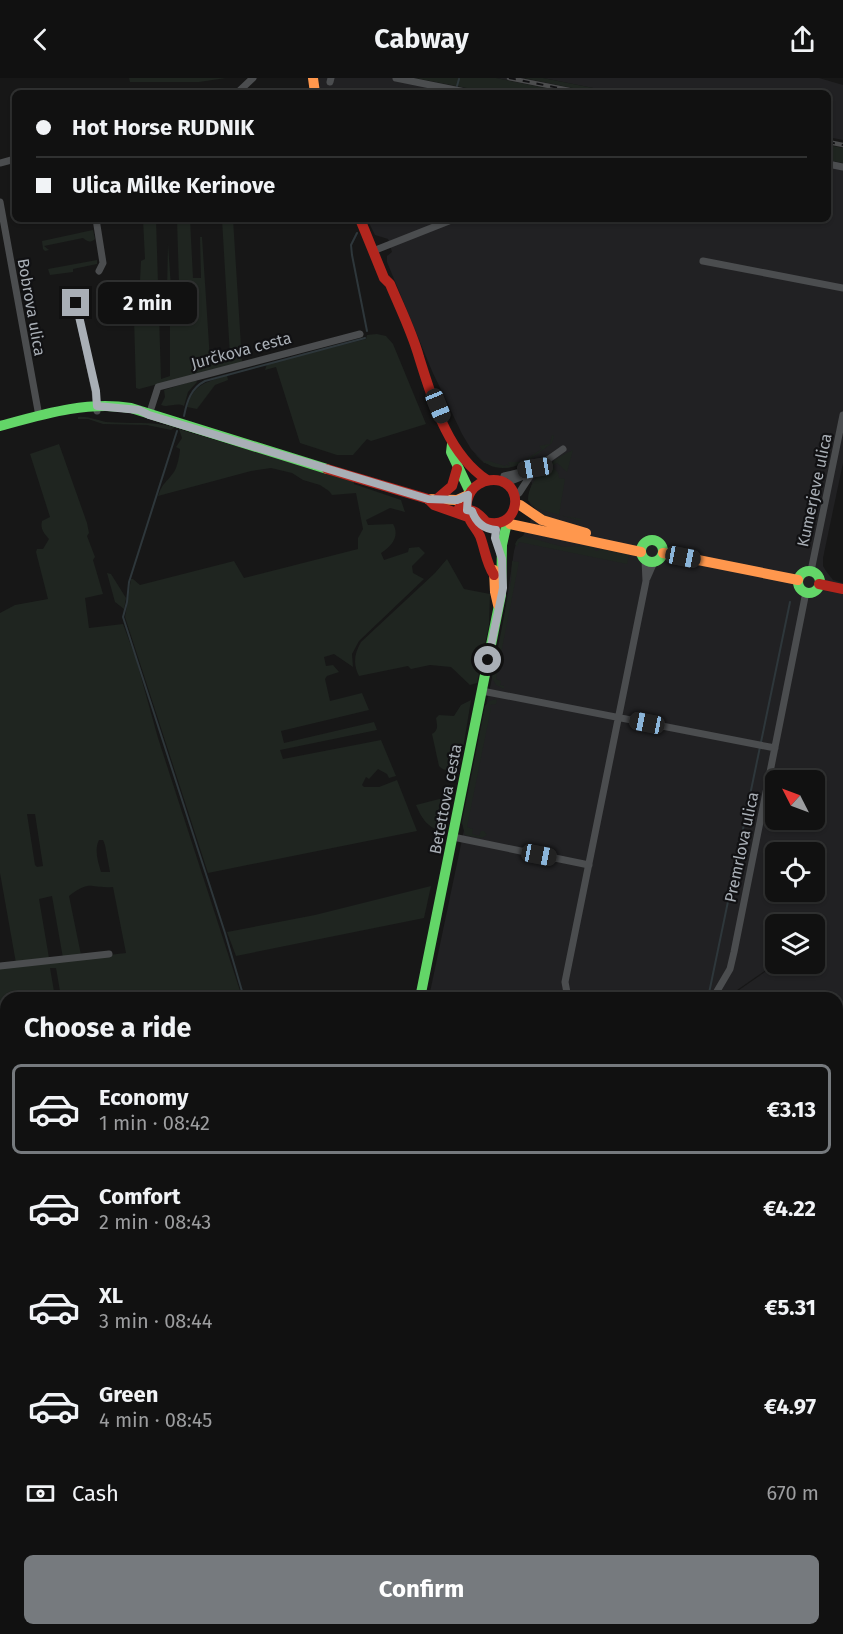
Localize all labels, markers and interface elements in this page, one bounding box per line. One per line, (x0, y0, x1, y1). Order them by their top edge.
icon: back (24, 23, 57, 56)
text: Cabway (374, 23, 469, 55)
icon: share (786, 23, 819, 56)
text: Hot Horse RUDNIK (72, 114, 254, 141)
text: Ulica Milke Kerinove (72, 172, 275, 199)
street label: Bobrova ulica (14, 257, 49, 357)
callout: 2 min (97, 282, 196, 324)
route end (62, 289, 89, 316)
text: 2 min (123, 291, 172, 315)
street label: Jurčkova cesta (189, 328, 293, 373)
car (423, 386, 453, 426)
street label: Kumerjeve ulica (793, 432, 836, 549)
car (516, 456, 554, 480)
car (664, 545, 702, 569)
route start (474, 646, 501, 673)
car (628, 711, 666, 735)
street label: Betettova cesta (426, 742, 465, 856)
north arrow (765, 770, 825, 830)
map controls (765, 770, 825, 974)
street label: Premrlova ulica (721, 790, 762, 904)
button: locate (765, 842, 825, 902)
car (520, 843, 558, 867)
button: layers (765, 914, 825, 974)
text: Choose a ride (24, 1012, 191, 1044)
icon: car (27, 1082, 81, 1136)
text: Economy (99, 1084, 188, 1111)
text: €3.13 (767, 1096, 816, 1123)
text: 1 min · 08:42 (99, 1111, 210, 1135)
icon: car (27, 1181, 81, 1235)
text: Comfort (99, 1183, 180, 1210)
text: €4.22 (763, 1195, 816, 1222)
text: 2 min · 08:43 (99, 1210, 211, 1234)
icon: car (27, 1280, 81, 1334)
text: XL (99, 1282, 123, 1309)
text: €5.31 (764, 1294, 816, 1321)
text: 3 min · 08:44 (99, 1309, 212, 1333)
icon: car (27, 1379, 81, 1433)
text: Green (99, 1381, 158, 1408)
text: €4.97 (764, 1393, 816, 1420)
text: 4 min · 08:45 (99, 1408, 212, 1432)
icon: cash (24, 1477, 57, 1510)
text: Cash (72, 1480, 119, 1507)
text: 670 m (767, 1481, 819, 1505)
button: Confirm (24, 1555, 819, 1624)

